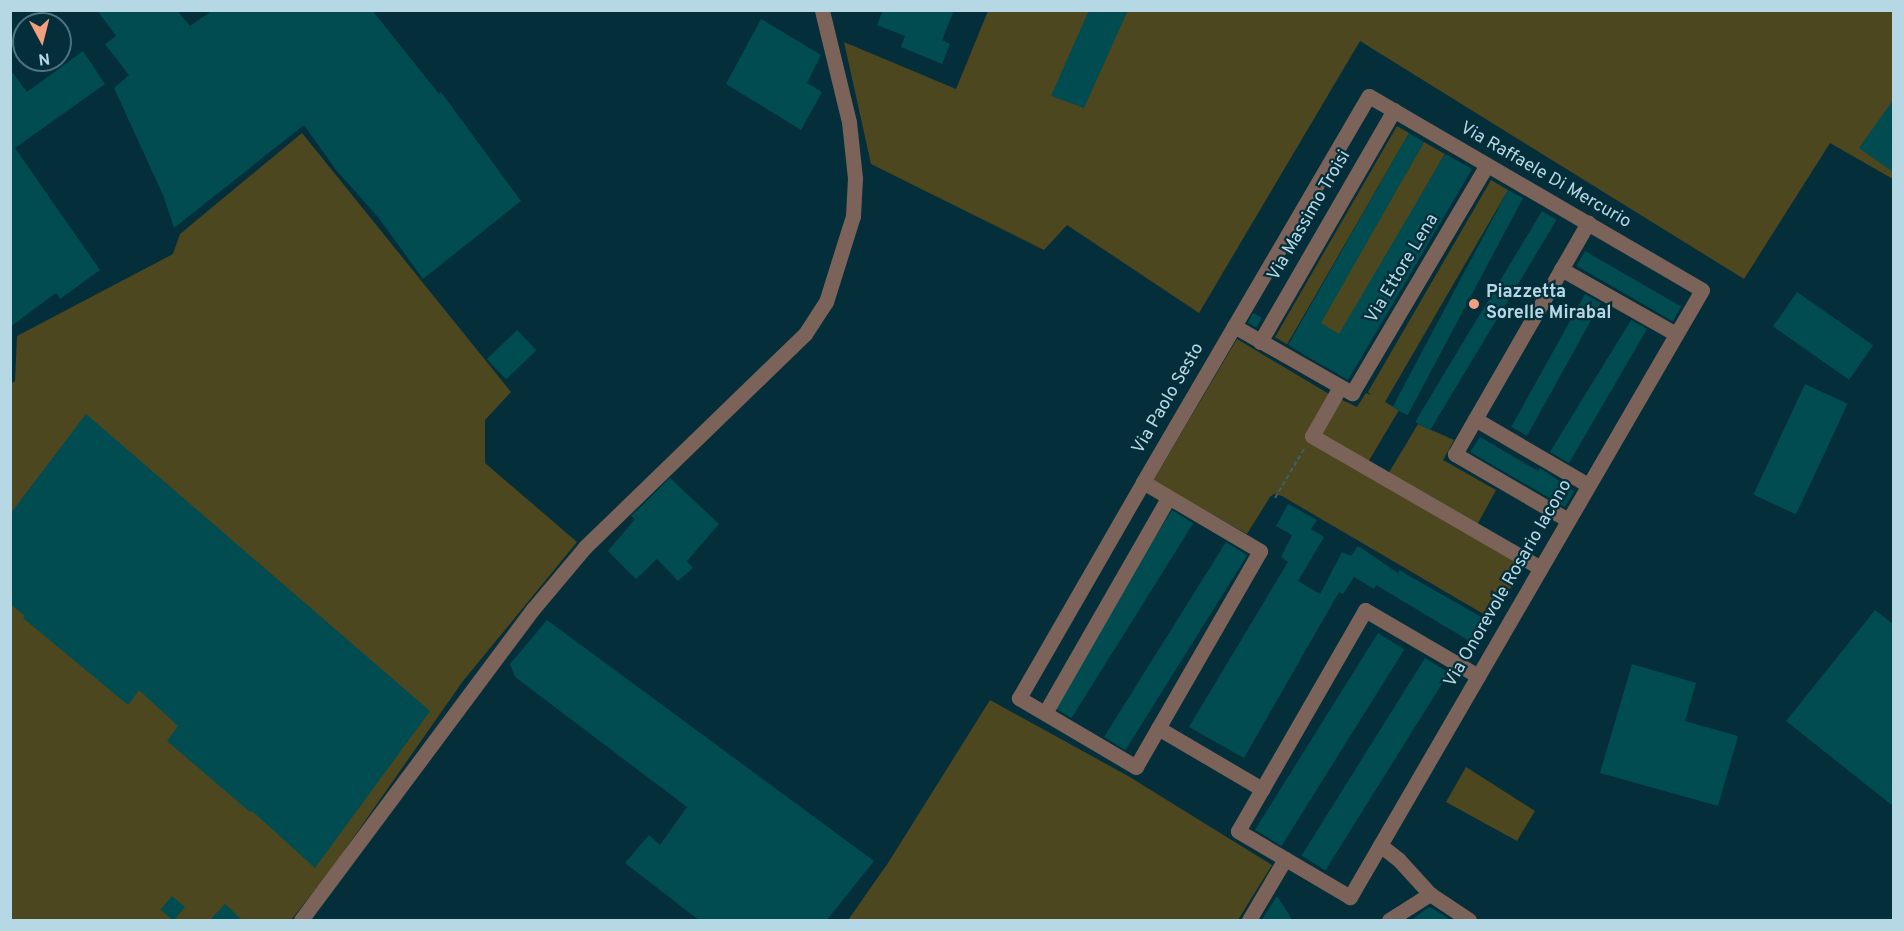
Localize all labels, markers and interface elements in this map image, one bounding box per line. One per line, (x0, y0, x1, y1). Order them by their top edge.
north arrow (12, 12, 72, 72)
text: N (37, 47, 51, 69)
street label: Via Raffaele Di Mercurio (1456, 118, 1634, 234)
street label: Via Massimo Troisi (1264, 147, 1356, 285)
street label: Via Ettore Lena (1362, 210, 1444, 328)
place label: Piazzetta Sorelle Mirabal (1486, 283, 1612, 326)
marker: Piazzetta Sorelle Mirabal (1467, 297, 1481, 311)
street label: Via Paolo Sesto (1128, 340, 1210, 458)
street label: Via Onorevole Rosario Iacono (1441, 476, 1577, 692)

